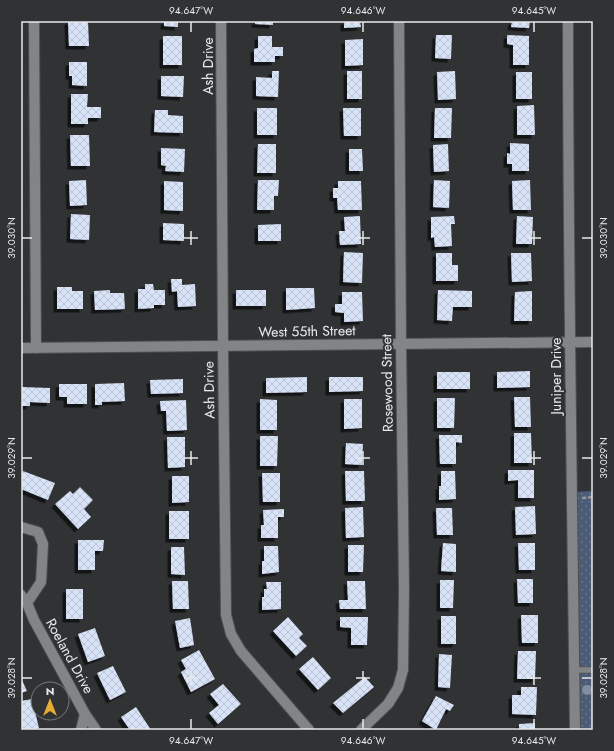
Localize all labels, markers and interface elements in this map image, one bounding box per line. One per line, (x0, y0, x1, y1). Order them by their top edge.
text: 94.647°W (169, 3, 213, 18)
text: 94.646°W (341, 3, 385, 18)
text: 94.645°W (512, 3, 556, 18)
street label: Ash Drive (198, 37, 218, 95)
text: 39.030°N (4, 217, 19, 259)
text: 39.030°N (596, 217, 611, 259)
street label: West 55th Street (258, 320, 356, 342)
street label: Rosewood Street (376, 333, 398, 432)
street label: Juniper Drive (546, 337, 566, 417)
street label: Ash Drive (198, 361, 220, 419)
text: 39.029°N (4, 437, 19, 479)
text: 39.029°N (596, 437, 611, 479)
street label: Roeland Drive (41, 615, 99, 697)
text: 39.028°N (4, 657, 19, 699)
text: 39.028°N (596, 657, 611, 699)
north arrow (30, 681, 70, 721)
text: N (46, 683, 54, 699)
text: 94.647°W (169, 733, 213, 748)
text: 94.646°W (341, 733, 385, 748)
text: 94.645°W (512, 733, 556, 748)

